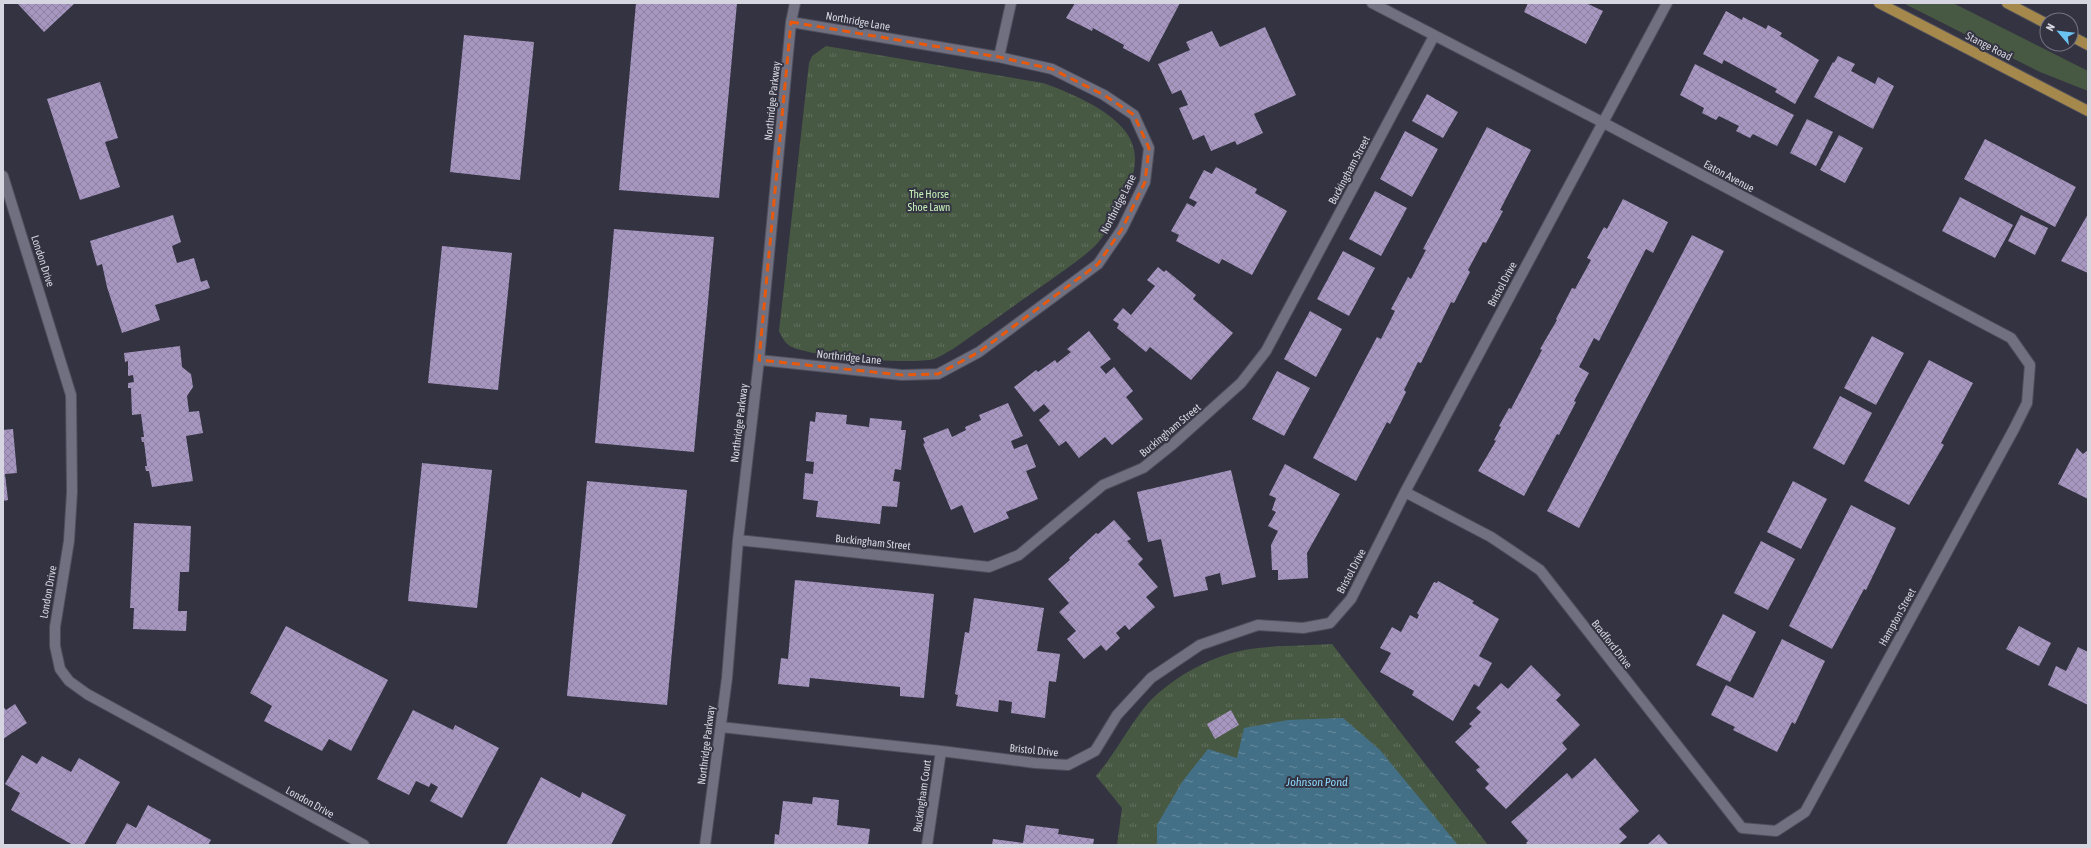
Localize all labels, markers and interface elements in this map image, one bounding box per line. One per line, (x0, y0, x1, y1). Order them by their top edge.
street label: Northridge Lane (825, 9, 891, 33)
north arrow (2039, 12, 2079, 52)
text: N (2043, 22, 2057, 33)
street label: Stange Road (1964, 29, 2014, 63)
street label: Northridge Parkway (762, 60, 782, 141)
street label: Buckingham Street (1326, 134, 1372, 206)
street label: Eaton Avenue (1702, 158, 1756, 194)
street label: Northridge Lane (1098, 172, 1138, 236)
park label: The Horse Shoe Lawn (908, 188, 950, 213)
street label: London Drive (29, 234, 57, 288)
street label: Bristol Drive (1485, 260, 1519, 308)
street label: Northridge Lane (816, 348, 882, 366)
street label: Northridge Parkway (728, 382, 750, 463)
street label: Buckingham Street (1137, 401, 1203, 459)
street label: Buckingham Street (835, 532, 911, 552)
street label: Bristol Drive (1334, 547, 1368, 595)
street label: London Drive (37, 565, 59, 619)
street label: Hampton Street (1876, 586, 1918, 648)
street label: Bradford Drive (1589, 617, 1635, 671)
street label: Northridge Parkway (695, 704, 717, 785)
street label: Bristol Drive (1009, 741, 1059, 759)
street label: Buckingham Court (911, 759, 933, 833)
water label: Johnson Pond (1285, 775, 1348, 789)
street label: London Drive (284, 784, 336, 820)

